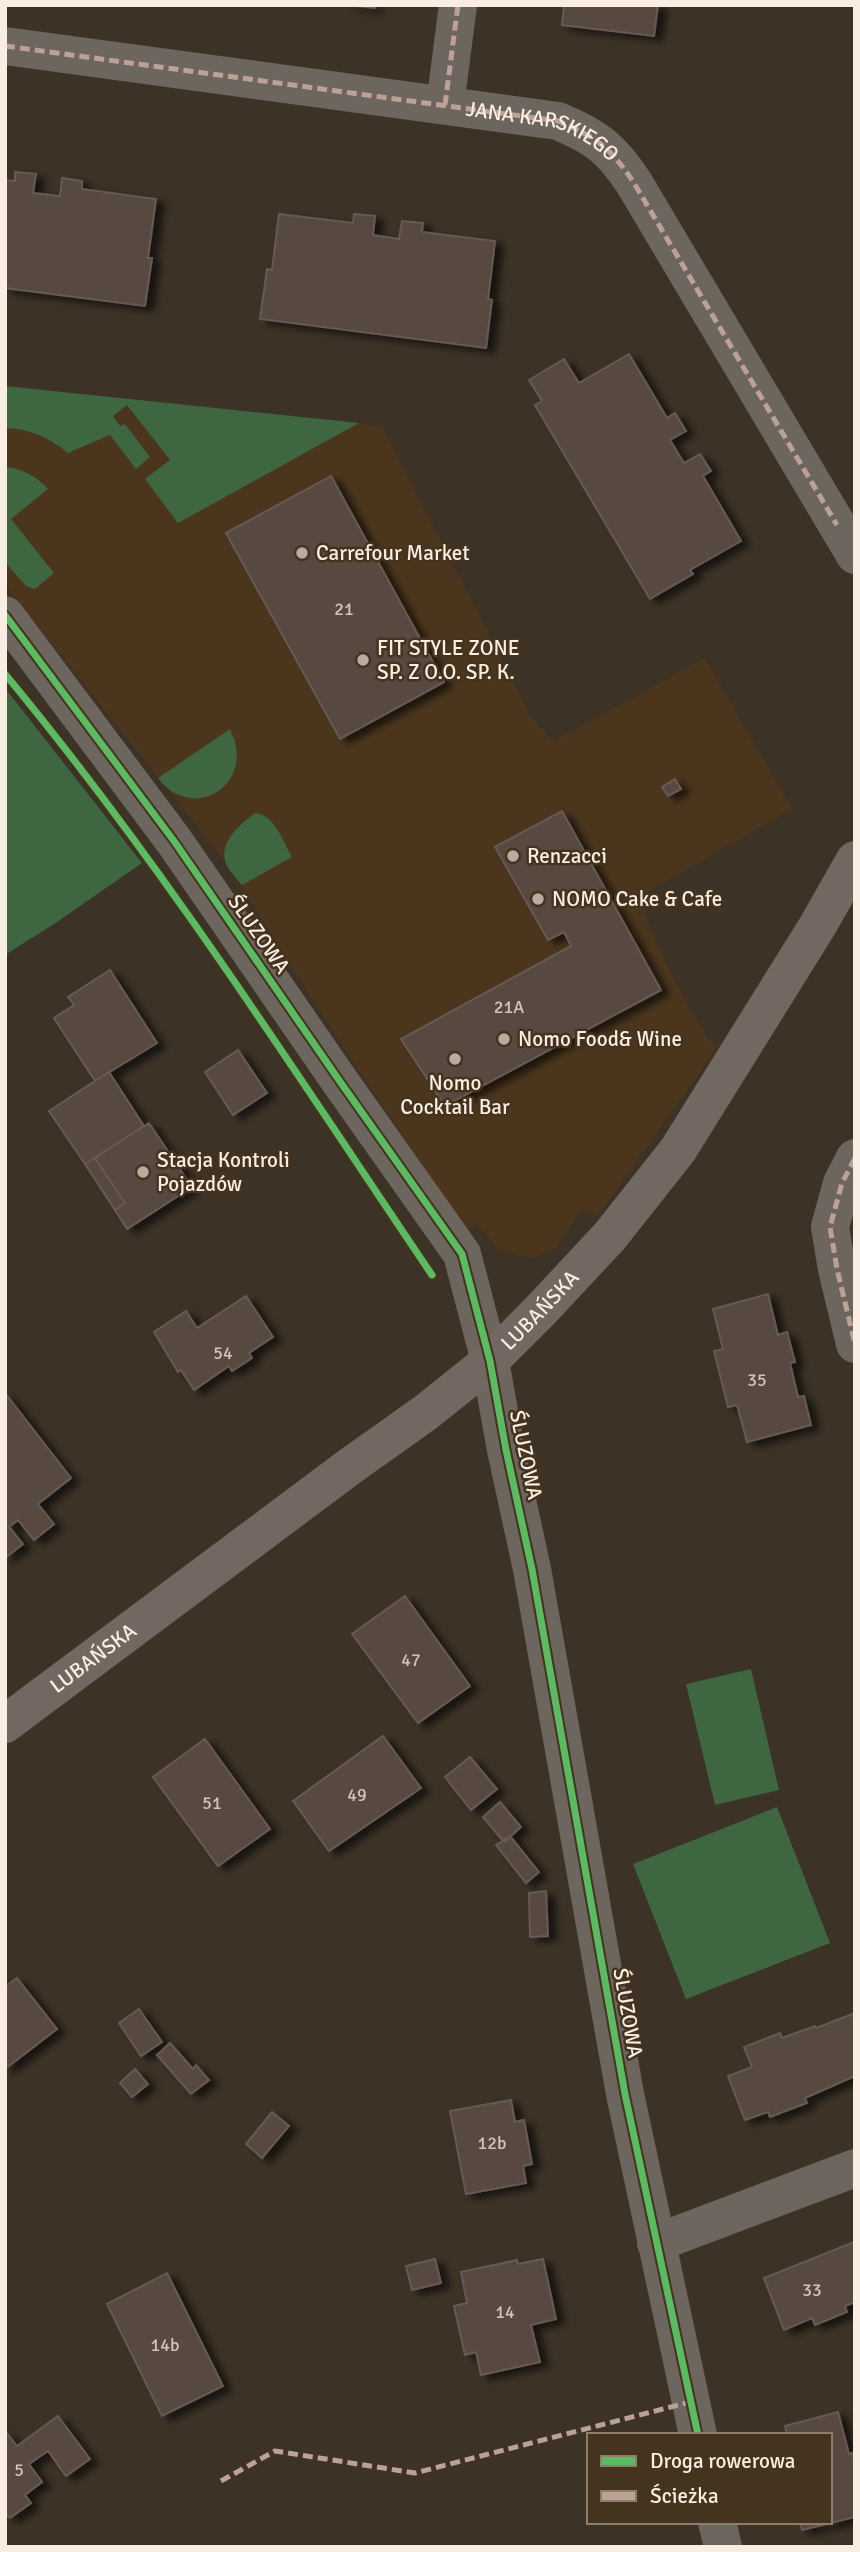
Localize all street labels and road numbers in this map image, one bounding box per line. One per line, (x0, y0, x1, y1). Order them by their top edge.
street label: JANA KARSKIEGO (464, 96, 624, 167)
street label: ŚLUZOWA (222, 889, 296, 979)
street label: LUBAŃSKA (495, 1265, 584, 1356)
street label: ŚLUZOWA (504, 1408, 548, 1502)
street label: LUBAŃSKA (45, 1617, 142, 1699)
street label: ŚLUZOWA (607, 1966, 649, 2060)

